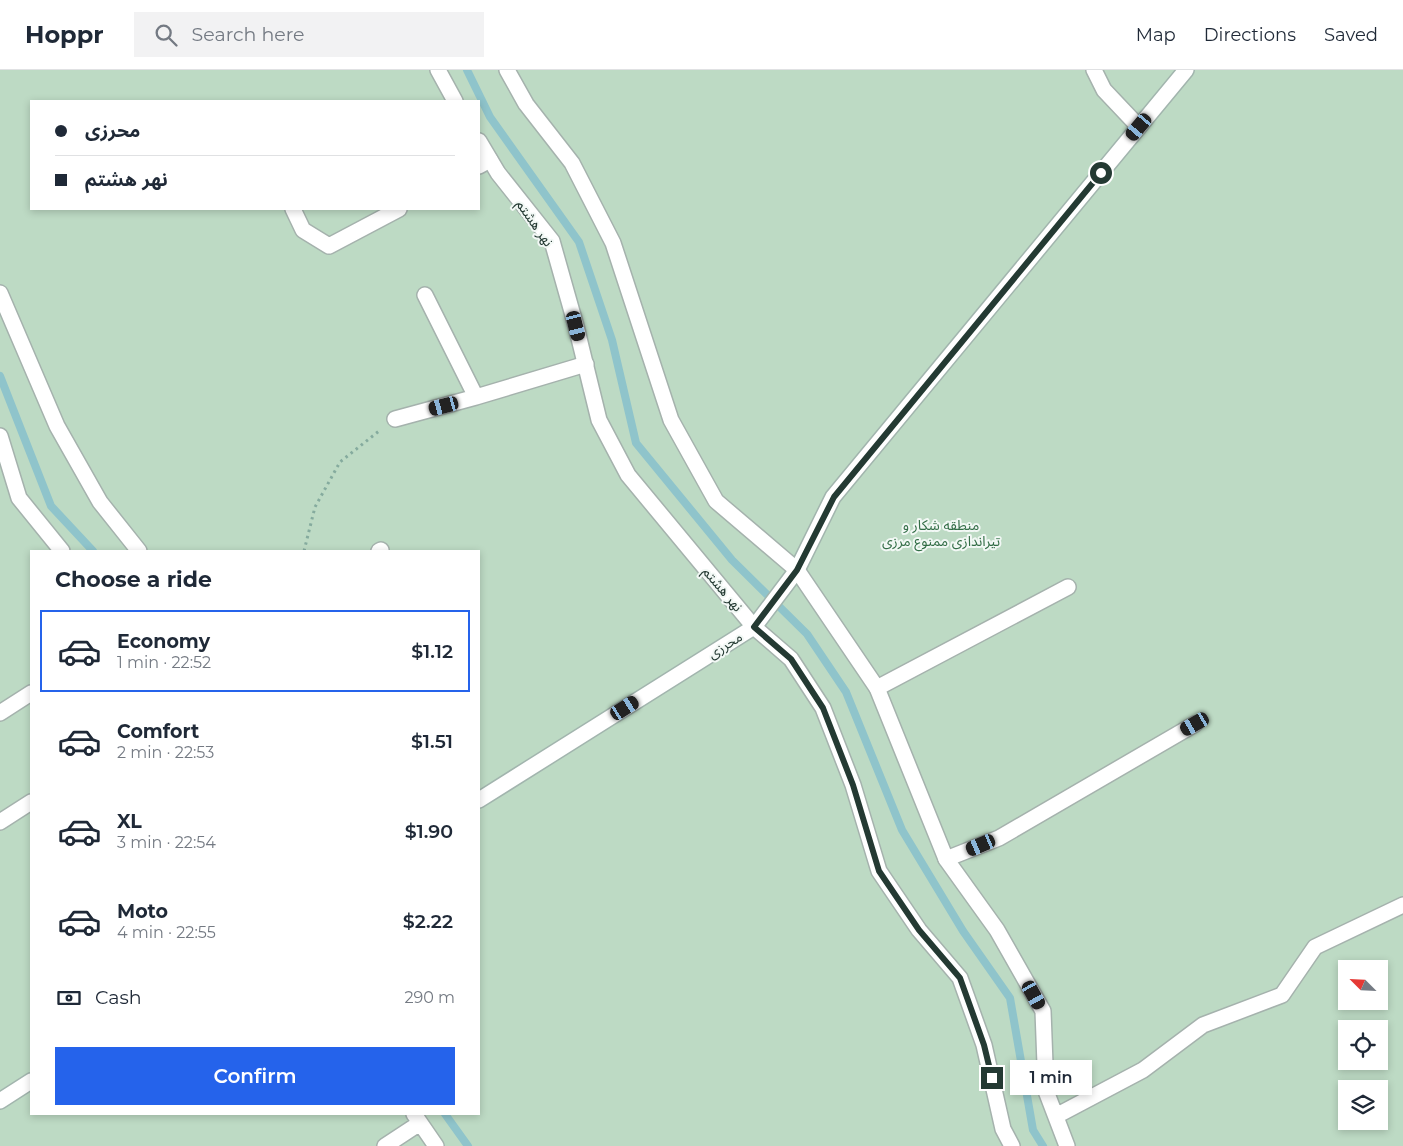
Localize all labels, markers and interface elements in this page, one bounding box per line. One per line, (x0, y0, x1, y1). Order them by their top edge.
search box (134, 12, 484, 57)
text: Hoppr (25, 20, 104, 49)
icon: search (152, 21, 180, 49)
text: Search here (192, 23, 305, 46)
text: Map (1136, 24, 1176, 46)
text: Directions (1204, 24, 1296, 46)
text: Saved (1324, 24, 1378, 46)
car (1123, 111, 1154, 143)
text: محرزی (85, 119, 140, 142)
route start (1090, 162, 1112, 184)
text: نهر هشتم (85, 168, 168, 191)
street label: نهر هشتم (511, 196, 558, 251)
car (565, 310, 586, 342)
car (427, 395, 460, 417)
park label: منطقه شکار و تیراندازی ممنوع مرزی (882, 516, 1000, 552)
street label: نهر هشتم (698, 563, 747, 617)
text: Choose a ride (55, 566, 212, 593)
street label: محرزی (704, 627, 746, 663)
icon: car (57, 629, 102, 674)
text: Economy (117, 630, 210, 653)
text: $1.12 (411, 640, 453, 663)
text: 1 min · 22:52 (117, 653, 211, 672)
car (608, 694, 641, 722)
car (1178, 710, 1211, 738)
icon: car (57, 719, 102, 764)
text: Comfort (117, 720, 199, 743)
text: $1.51 (411, 730, 453, 753)
text: 2 min · 22:53 (117, 743, 214, 762)
icon: car (57, 809, 102, 854)
text: XL (117, 810, 142, 833)
text: $1.90 (405, 820, 453, 843)
car (964, 832, 997, 858)
text: 3 min · 22:54 (117, 833, 216, 852)
icon: car (57, 899, 102, 944)
text: Moto (117, 900, 168, 923)
text: $2.22 (403, 910, 453, 933)
text: 4 min · 22:55 (117, 923, 216, 942)
north arrow (1338, 960, 1388, 1010)
map controls (1338, 960, 1388, 1130)
car (1020, 978, 1047, 1012)
icon: cash (55, 984, 83, 1012)
text: Cash (95, 986, 142, 1009)
text: 290 m (404, 988, 455, 1007)
button: locate (1338, 1020, 1388, 1070)
button: Confirm (55, 1047, 455, 1105)
callout: 1 min (1010, 1060, 1092, 1096)
route end (981, 1067, 1003, 1089)
text: 1 min (1030, 1068, 1072, 1087)
button: layers (1338, 1080, 1388, 1130)

